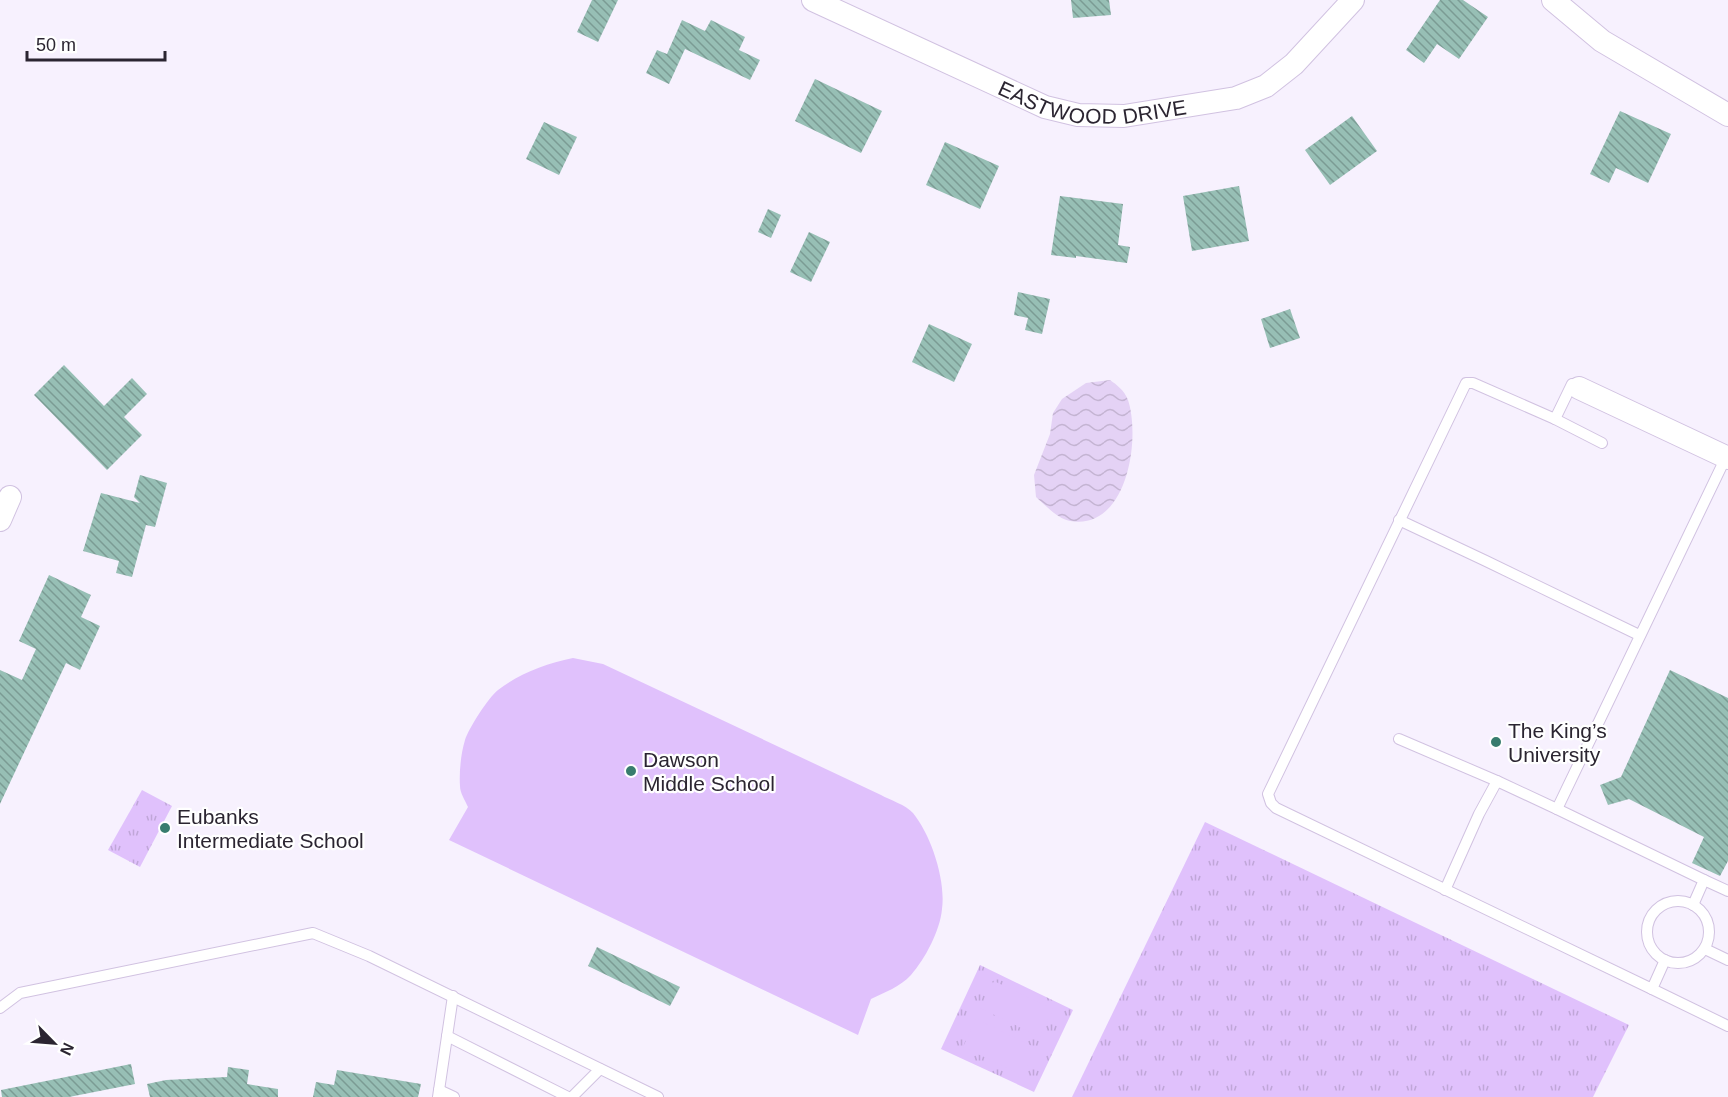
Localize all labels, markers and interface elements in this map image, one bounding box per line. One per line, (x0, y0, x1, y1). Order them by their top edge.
scale bar (27, 24, 165, 62)
text: 50 m (36, 35, 76, 55)
street label: EASTWOOD DRIVE (995, 76, 1188, 128)
place label: The King’s University (1508, 719, 1607, 766)
marker: The King’s University (1489, 735, 1503, 749)
place label: Dawson Middle School (643, 748, 775, 795)
marker: Dawson Middle School (624, 764, 638, 778)
place label: Eubanks Intermediate School (177, 805, 364, 852)
marker: Eubanks Intermediate School (158, 821, 172, 835)
north arrow (24, 1013, 84, 1073)
text: N (57, 1040, 77, 1058)

